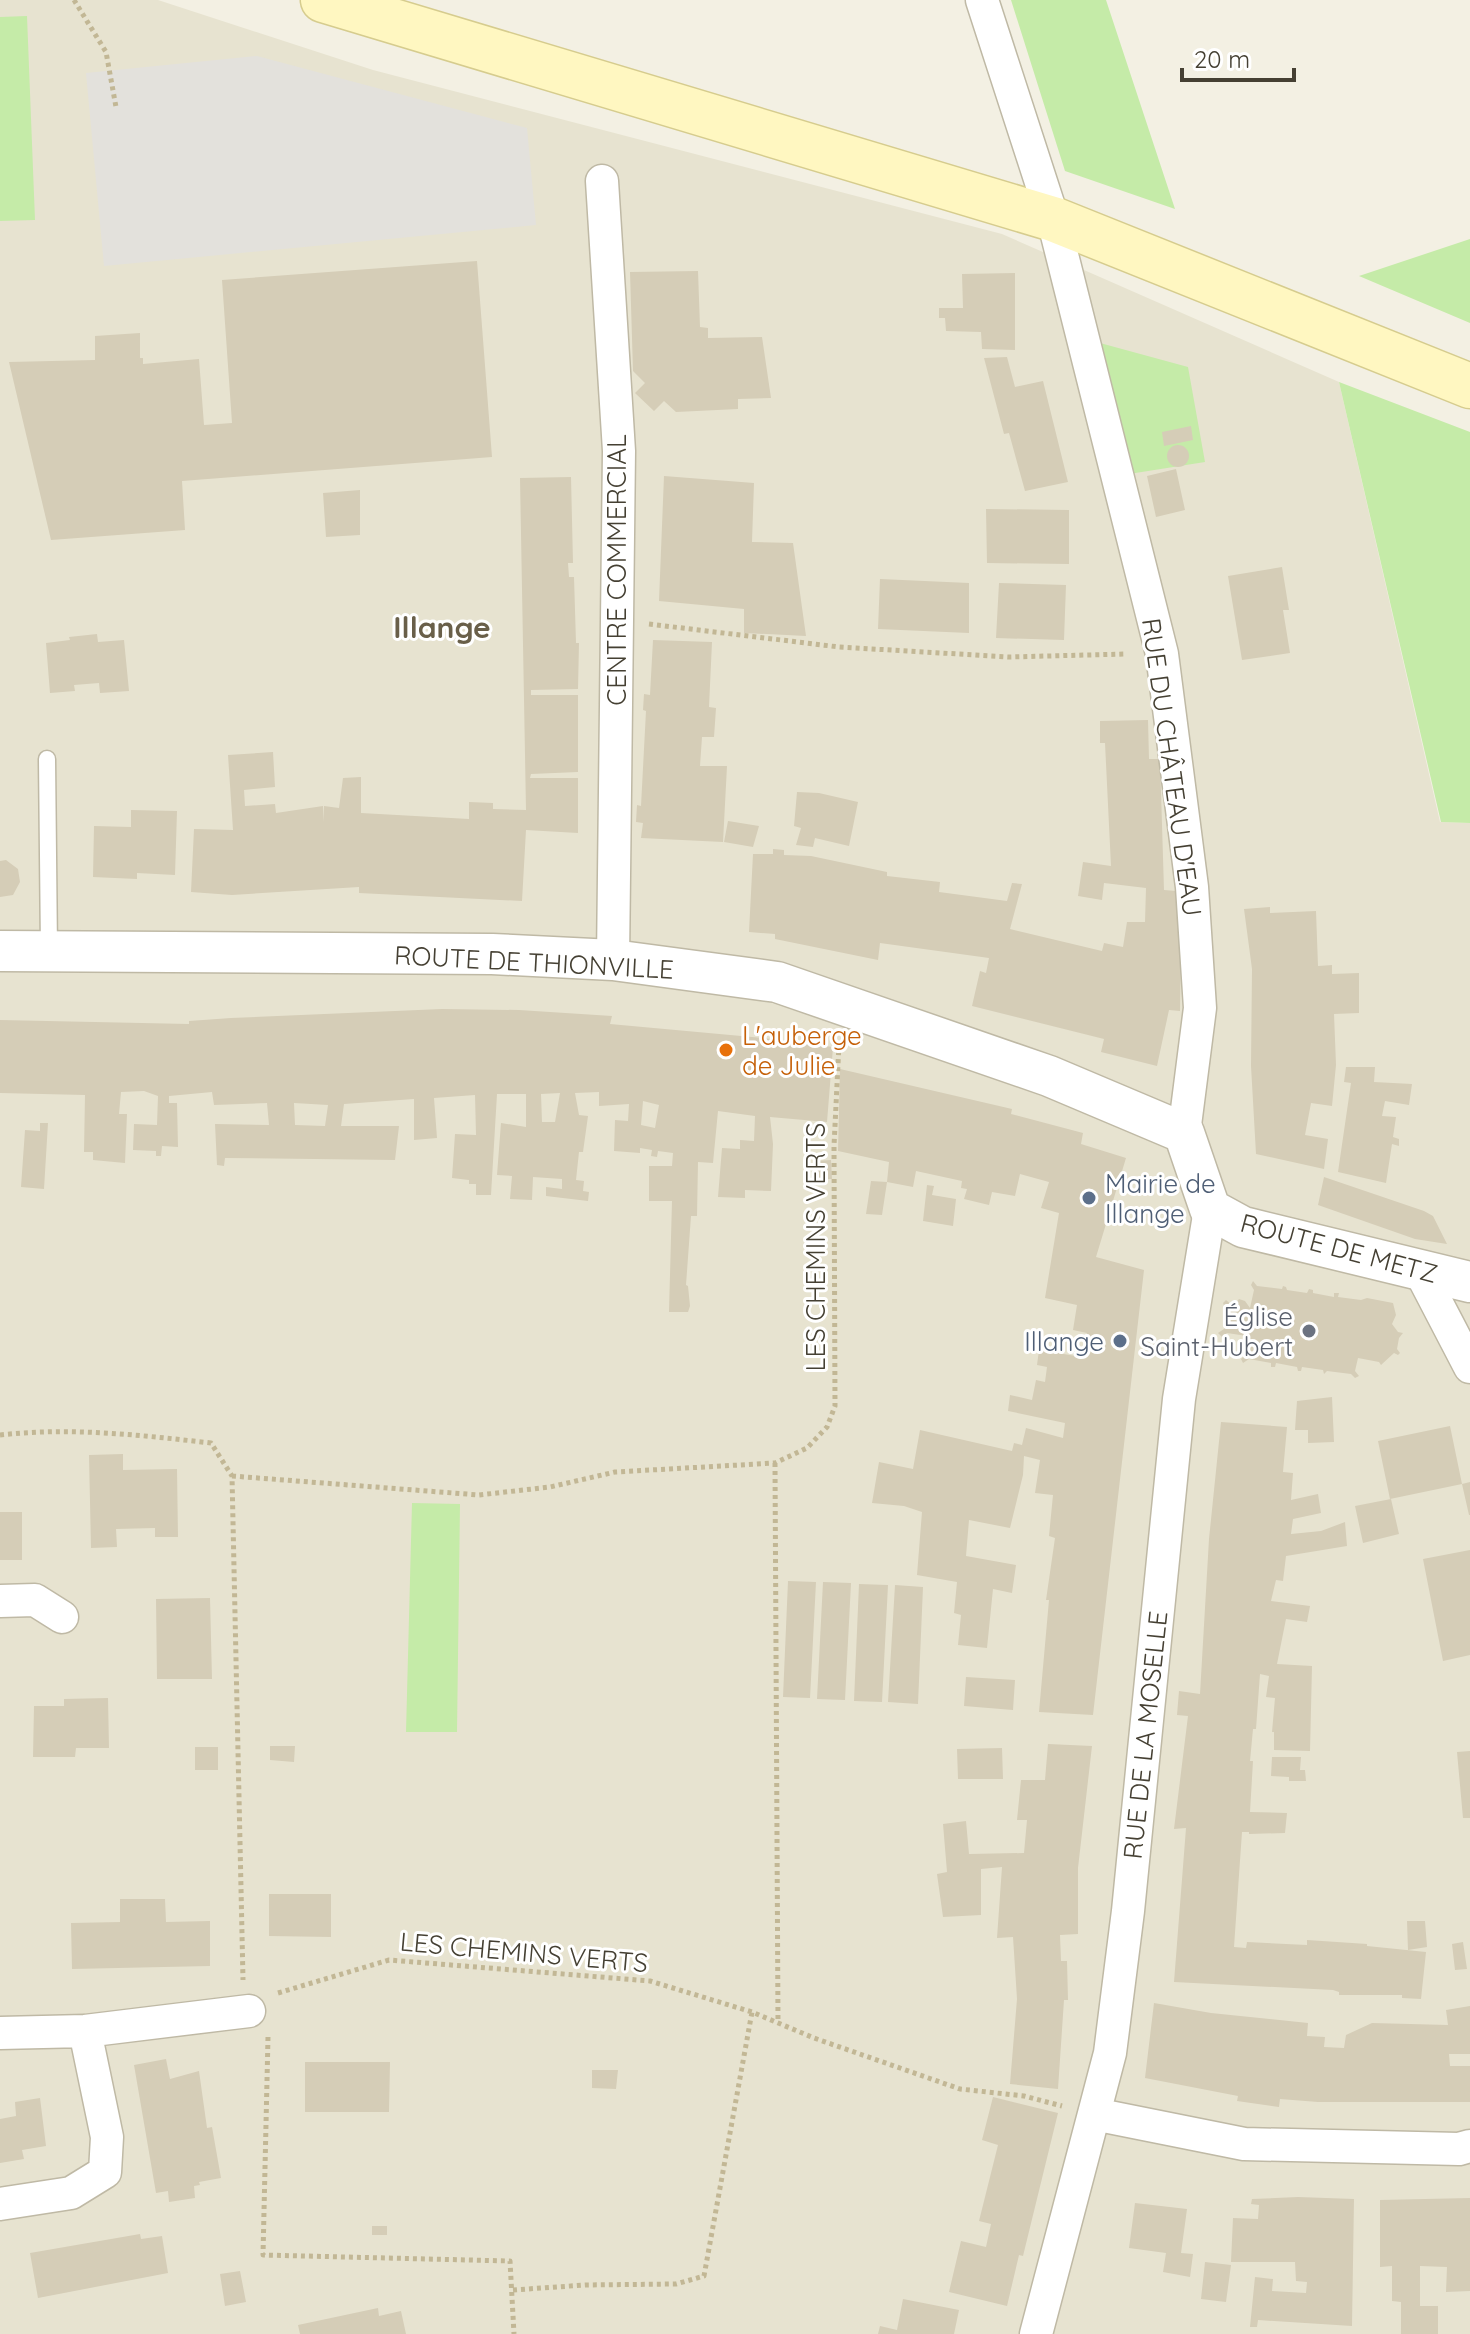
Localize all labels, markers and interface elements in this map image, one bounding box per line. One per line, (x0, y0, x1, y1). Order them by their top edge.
scale bar (1182, 32, 1294, 82)
text: 20 m (1194, 44, 1250, 74)
street label: CENTRE COMMERCIAL (600, 434, 633, 706)
district label: Illange (393, 608, 491, 646)
street label: RUE DU CHÂTEAU D'EAU (1135, 616, 1209, 918)
street label: ROUTE DE THIONVILLE (393, 938, 675, 986)
place label: L'auberge de Julie (742, 1019, 862, 1082)
marker: L'auberge de Julie (717, 1041, 735, 1059)
street label: LES CHEMINS VERTS (799, 1123, 832, 1371)
place label: Mairie de Illange (1105, 1167, 1216, 1230)
marker: Mairie de Illange (1080, 1189, 1098, 1207)
street label: ROUTE DE METZ (1237, 1206, 1441, 1290)
place label: Église Saint-Hubert (1140, 1300, 1293, 1363)
marker: Église Saint-Hubert (1300, 1322, 1318, 1340)
place label: Illange (1024, 1325, 1104, 1358)
marker: Illange (1111, 1332, 1129, 1350)
street label: RUE DE LA MOSELLE (1116, 1609, 1174, 1861)
street label: LES CHEMINS VERTS (399, 1925, 649, 1979)

